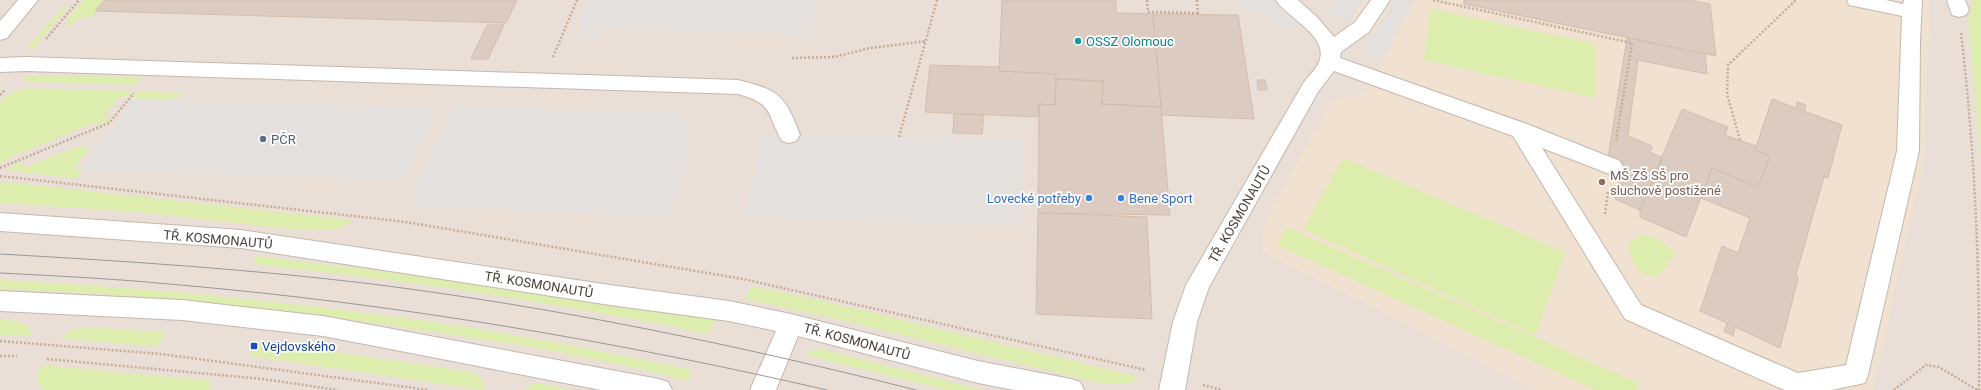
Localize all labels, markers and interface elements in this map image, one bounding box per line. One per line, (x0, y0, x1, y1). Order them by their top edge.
place label: OSSZ Olomouc (1086, 34, 1174, 49)
marker: OSSZ Olomouc (1073, 36, 1083, 46)
place label: PČR (271, 132, 296, 147)
marker: PČR (258, 134, 268, 144)
street label: TŘ. KOSMONAUTŮ (1205, 162, 1273, 266)
place label: MŠ ZŠ SŠ pro sluchově postižené (1610, 168, 1721, 198)
marker: MŠ ZŠ SŠ pro sluchově postižené (1597, 177, 1607, 187)
place label: Lovecké potřeby (987, 191, 1081, 206)
place label: Bene Sport (1129, 191, 1193, 206)
marker: Lovecké potřeby (1084, 193, 1094, 203)
marker: Bene Sport (1116, 193, 1126, 203)
street label: TŘ. KOSMONAUTŮ (163, 226, 273, 252)
street label: TŘ. KOSMONAUTŮ (484, 268, 594, 300)
street label: TŘ. KOSMONAUTŮ (802, 319, 912, 363)
place label: Vejdovského (262, 339, 336, 354)
marker: Vejdovského (249, 341, 259, 351)

